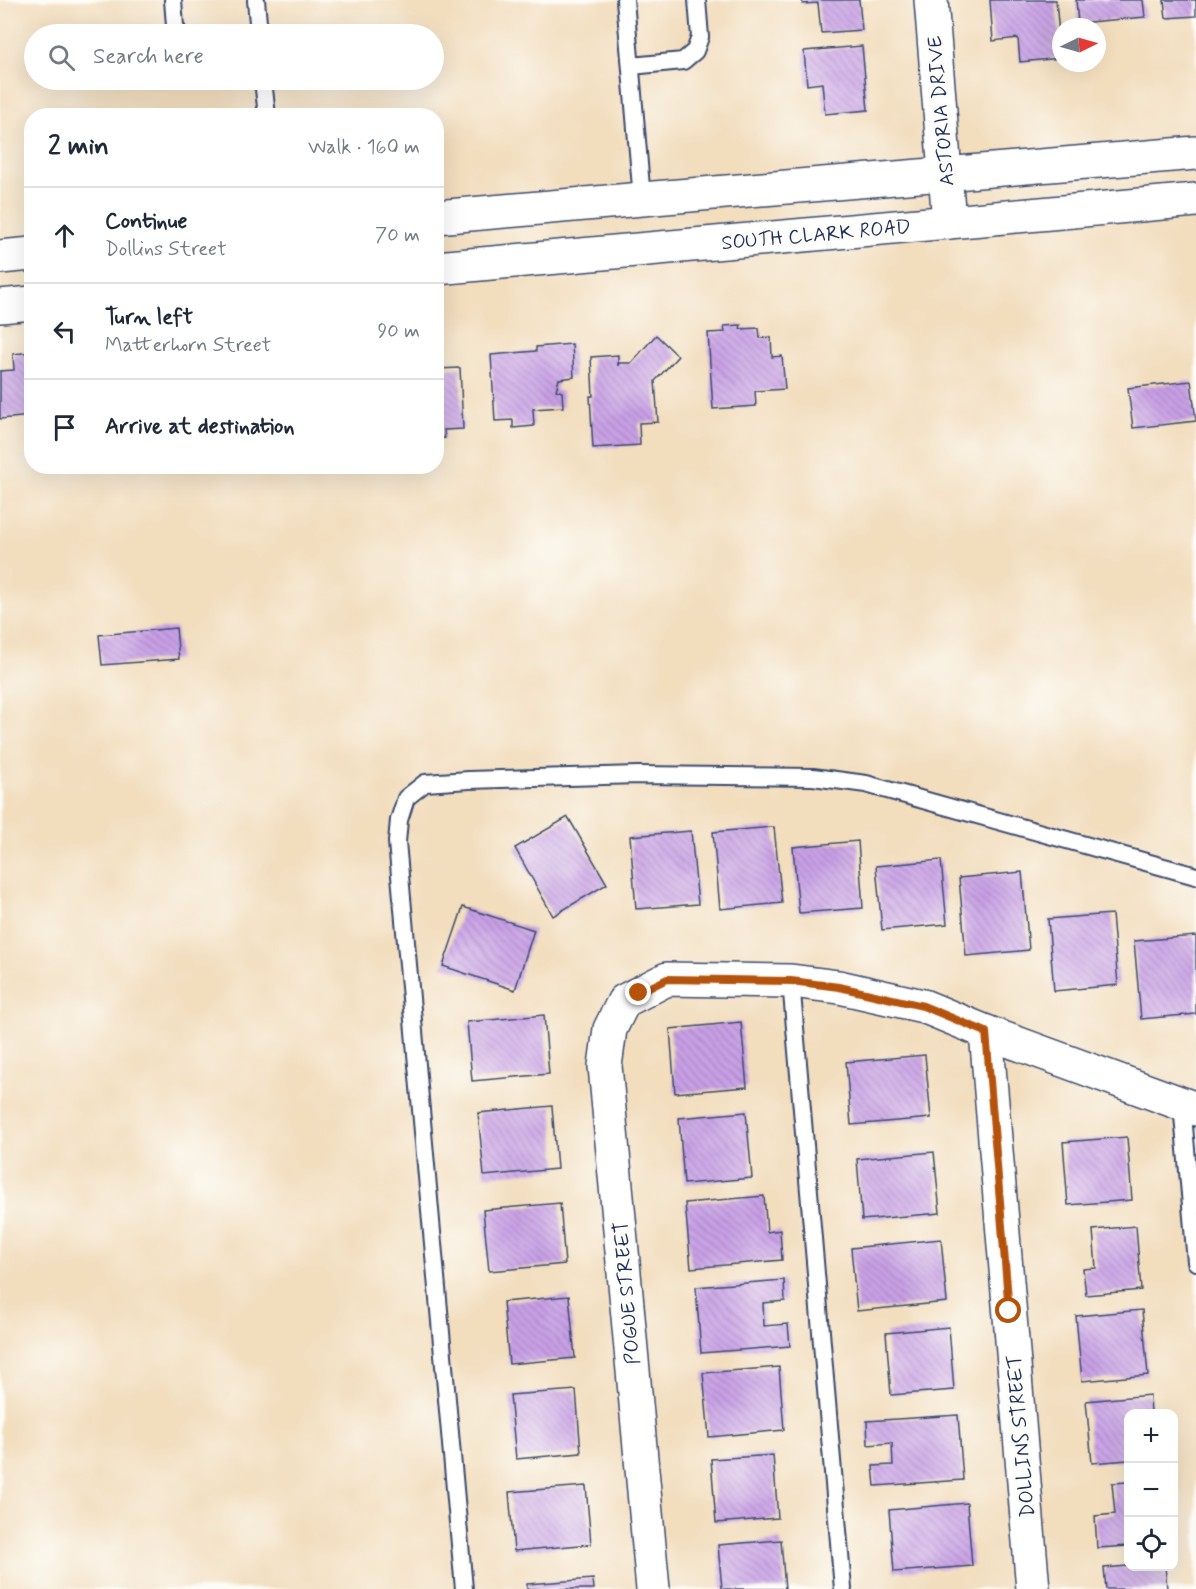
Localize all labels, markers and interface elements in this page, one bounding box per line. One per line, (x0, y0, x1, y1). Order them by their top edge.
north arrow (1052, 18, 1106, 72)
search box (24, 24, 444, 90)
street label: ASTORIA DRIVE (921, 35, 962, 187)
icon: search (45, 41, 78, 74)
text: Search here (93, 43, 204, 71)
text: 2 min (48, 130, 109, 164)
text: Walk · 160 m (308, 134, 420, 161)
text: Continue (105, 208, 187, 236)
street label: SOUTH CLARK ROAD (720, 214, 912, 257)
icon: ahead (48, 219, 81, 252)
text: 70 m (375, 222, 420, 249)
text: Dollins Street (105, 236, 227, 263)
text: Turn left (105, 304, 193, 332)
icon: left (48, 315, 81, 348)
text: 90 m (377, 318, 420, 345)
text: Matterhorn Street (105, 332, 271, 359)
icon: arrive (48, 411, 81, 444)
text: Arrive at destination (105, 413, 295, 441)
route end (625, 979, 651, 1005)
street label: POGUE STREET (608, 1220, 647, 1366)
route start (995, 1297, 1021, 1323)
street label: DOLLINS STREET (1001, 1353, 1042, 1518)
map controls (1124, 1409, 1178, 1571)
button: + (1124, 1409, 1178, 1463)
button: − (1124, 1463, 1178, 1517)
button: locate (1124, 1517, 1178, 1571)

